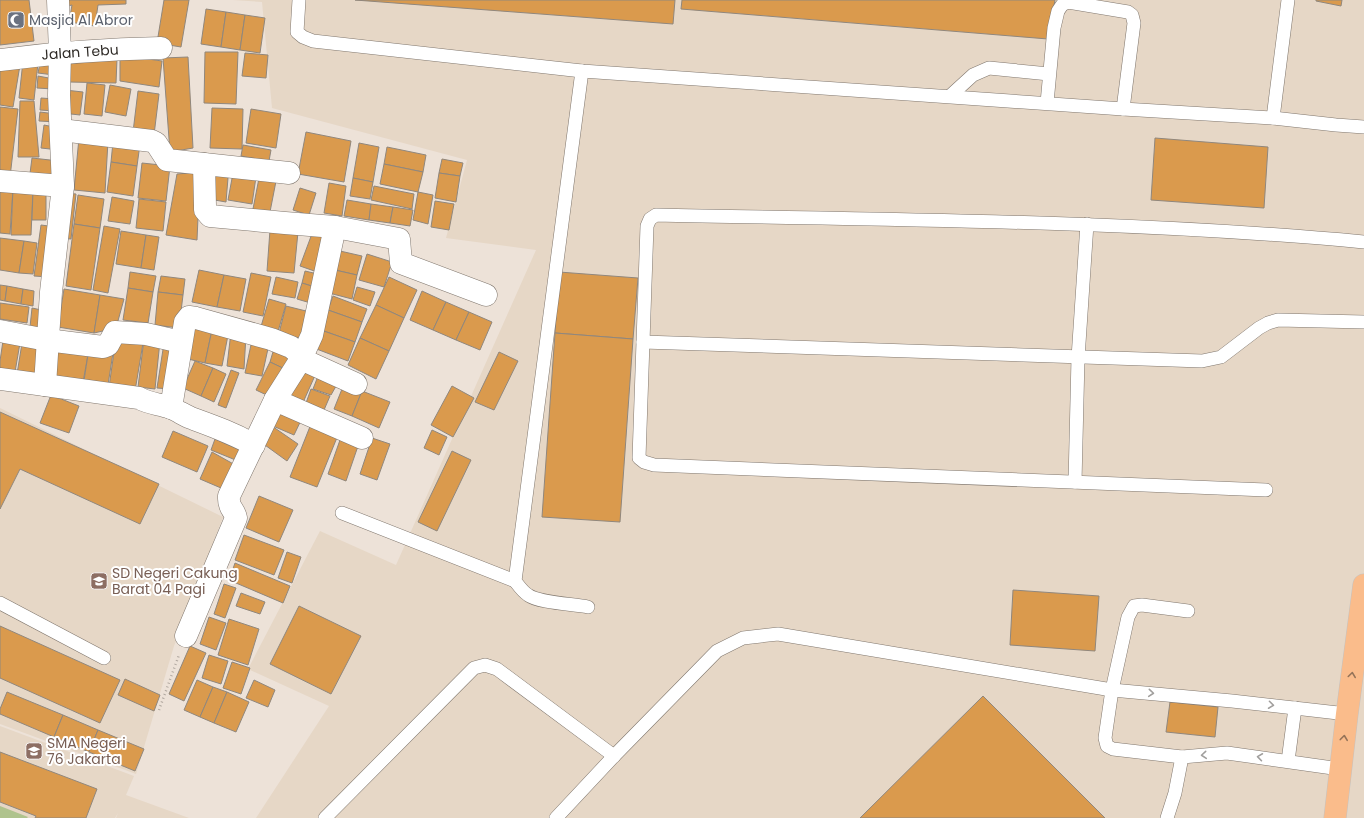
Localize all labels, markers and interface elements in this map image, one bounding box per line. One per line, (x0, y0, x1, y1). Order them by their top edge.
mosque icon: Masjid Al Abror (6, 10, 26, 30)
place label: Masjid Al Abror (29, 10, 133, 30)
street label: Jalan Tebu (41, 39, 119, 65)
place label: SD Negeri Cakung Barat 04 Pagi (112, 563, 238, 599)
school or university icon: SD Negeri Cakung Barat 04 Pagi (89, 571, 109, 591)
one-way arrow (1347, 672, 1356, 678)
one-way arrow (1148, 689, 1154, 698)
one-way arrow (1268, 701, 1274, 710)
place label: SMA Negeri 76 Jakarta (47, 733, 126, 769)
one-way arrow (1339, 734, 1348, 741)
school or university icon: SMA Negeri 76 Jakarta (24, 741, 44, 761)
one-way arrow (1201, 750, 1207, 759)
one-way arrow (1257, 753, 1263, 762)

